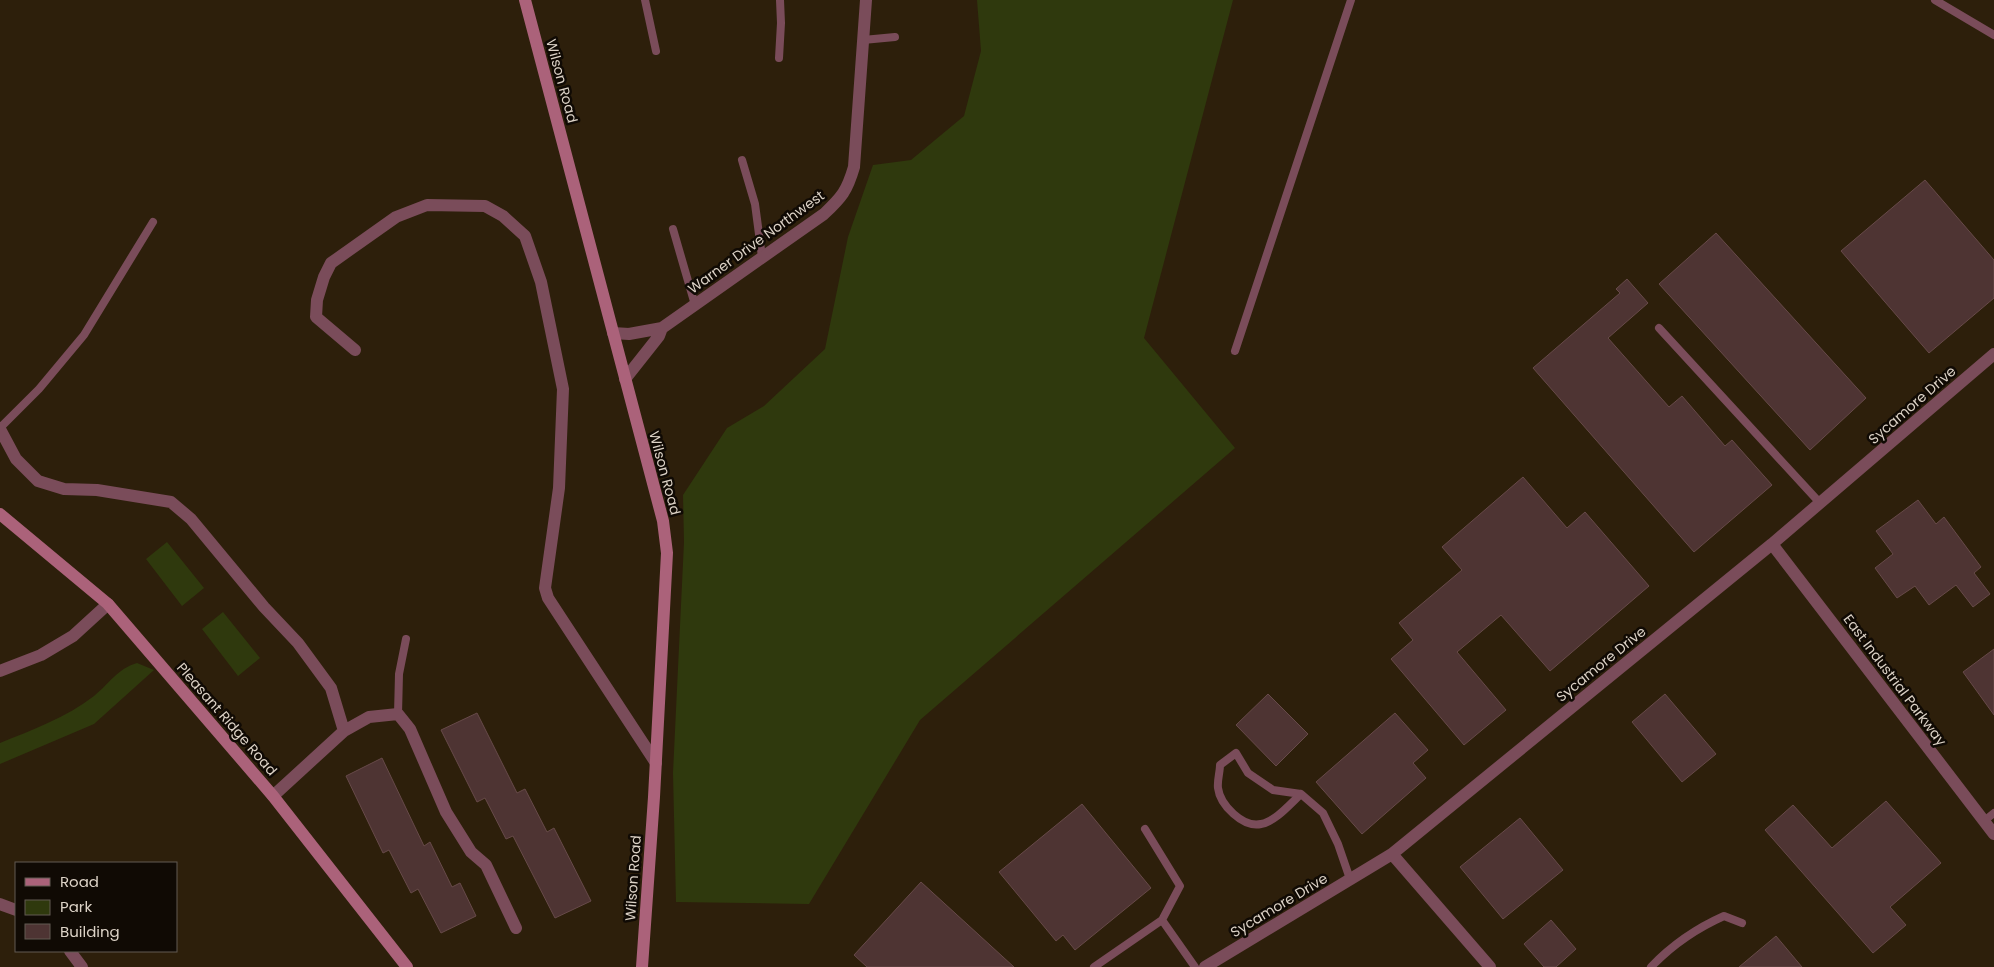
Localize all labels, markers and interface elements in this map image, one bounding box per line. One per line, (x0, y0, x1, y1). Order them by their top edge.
street label: Wilson Road (541, 37, 583, 125)
street label: Warner Drive Northwest (684, 186, 828, 298)
street label: Sycamore Drive (1864, 361, 1960, 449)
street label: Wilson Road (644, 429, 686, 517)
street label: East Industrial Parkway (1839, 610, 1951, 750)
street label: Sycamore Drive (1552, 621, 1650, 706)
street label: Pleasant Ridge Road (172, 658, 282, 780)
street label: Wilson Road (620, 834, 646, 922)
legend (15, 862, 178, 952)
street label: Sycamore Drive (1227, 868, 1332, 942)
text: Road (60, 871, 99, 892)
text: Park (60, 896, 92, 917)
text: Building (60, 921, 120, 942)

